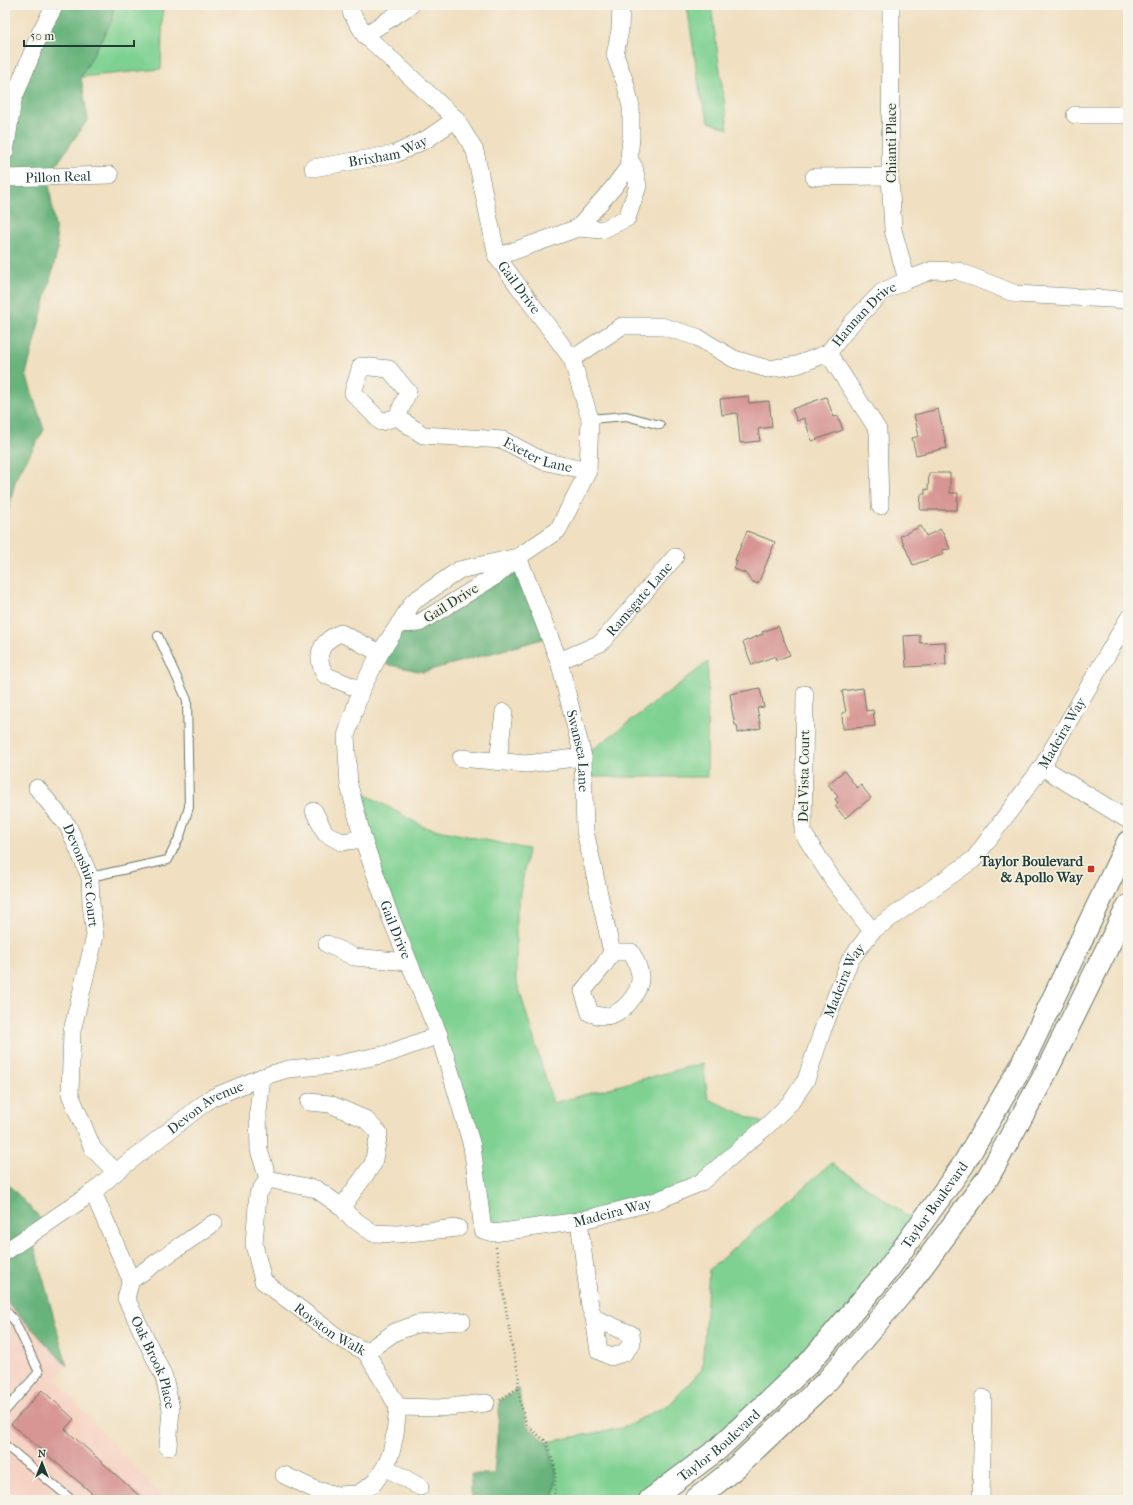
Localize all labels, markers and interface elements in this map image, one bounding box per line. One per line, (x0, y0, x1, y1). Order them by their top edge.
scale bar (24, 22, 134, 48)
text: 50 m (30, 29, 54, 43)
street label: Chianti Place (883, 103, 900, 183)
street label: Brixham Way (347, 131, 431, 170)
street label: Pillon Real (25, 167, 91, 186)
street label: Gail Drive (494, 257, 544, 317)
street label: Hannan Drive (828, 278, 899, 350)
street label: Exeter Lane (500, 433, 574, 476)
street label: Ramsgate Lane (602, 558, 676, 639)
street label: Gail Drive (420, 579, 482, 627)
street label: Madeira Way (1034, 694, 1089, 772)
street label: Swansea Lane (563, 708, 592, 792)
street label: Del Vista Court (795, 730, 813, 822)
street label: Devonshire Court (59, 821, 102, 928)
place label: Taylor Boulevard & Apollo Way (979, 853, 1085, 886)
marker: Taylor Boulevard & Apollo Way (1086, 864, 1096, 874)
street label: Gail Drive (377, 898, 415, 962)
street label: Madeira Way (820, 939, 869, 1020)
street label: Devon Avenue (164, 1077, 246, 1137)
street label: Taylor Boulevard (897, 1158, 971, 1252)
street label: Madeira Way (571, 1194, 654, 1231)
street label: Royston Walk (291, 1299, 370, 1359)
street label: Oak Brook Place (127, 1313, 179, 1410)
street label: Taylor Boulevard (674, 1405, 764, 1485)
north arrow (22, 1443, 62, 1483)
text: N (38, 1447, 47, 1460)

